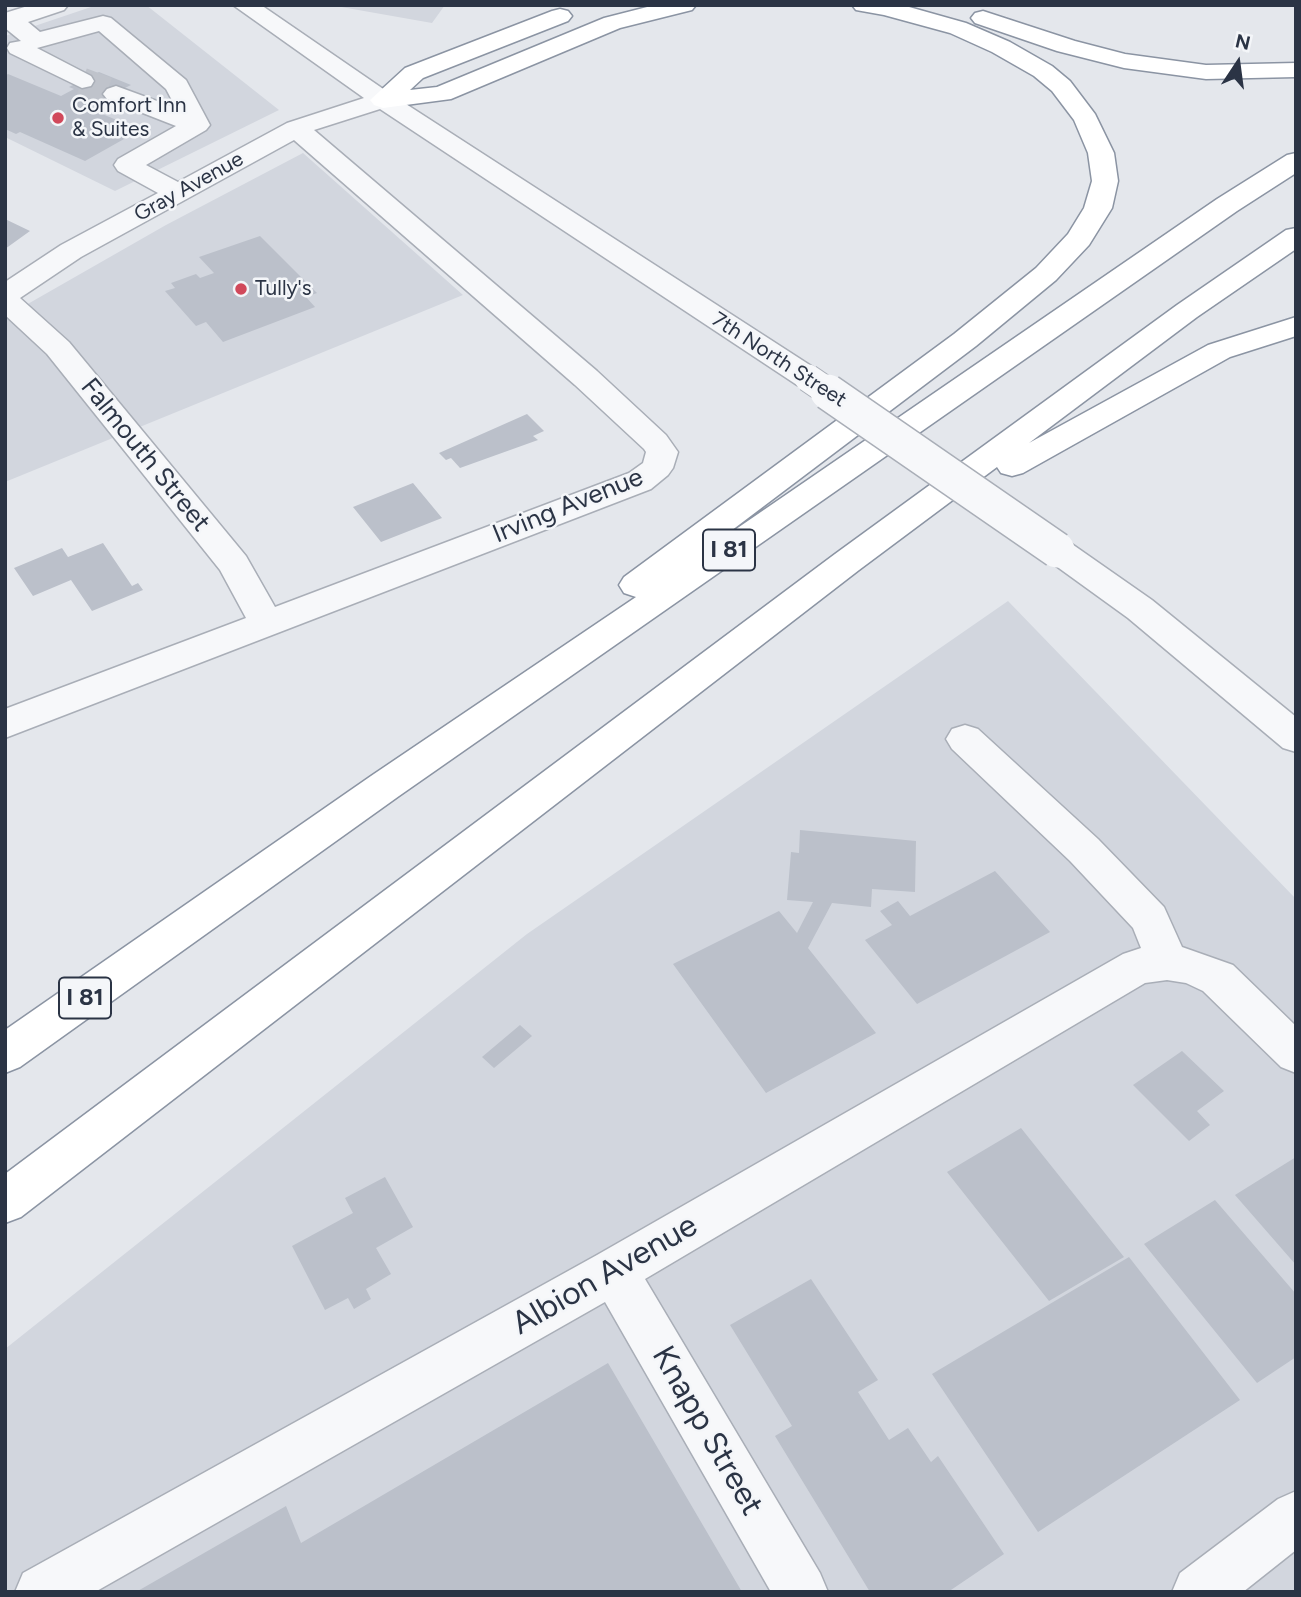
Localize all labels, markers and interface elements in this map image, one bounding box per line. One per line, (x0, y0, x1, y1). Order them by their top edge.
north arrow (1203, 28, 1273, 98)
text: N (1233, 29, 1253, 55)
place label: Comfort Inn & Suites (72, 93, 186, 143)
marker: Comfort Inn & Suites (50, 110, 66, 126)
street label: Gray Avenue (130, 147, 248, 227)
place label: Tully's (255, 276, 312, 302)
marker: Tully's (233, 281, 249, 297)
street label: 7th North Street (707, 307, 851, 413)
street label: Falmouth Street (74, 372, 216, 538)
street label: Irving Avenue (488, 462, 648, 550)
road number: I 81 (703, 530, 755, 570)
road number: I 81 (59, 978, 111, 1018)
street label: Albion Avenue (506, 1207, 704, 1343)
street label: Knapp Street (643, 1340, 771, 1522)

